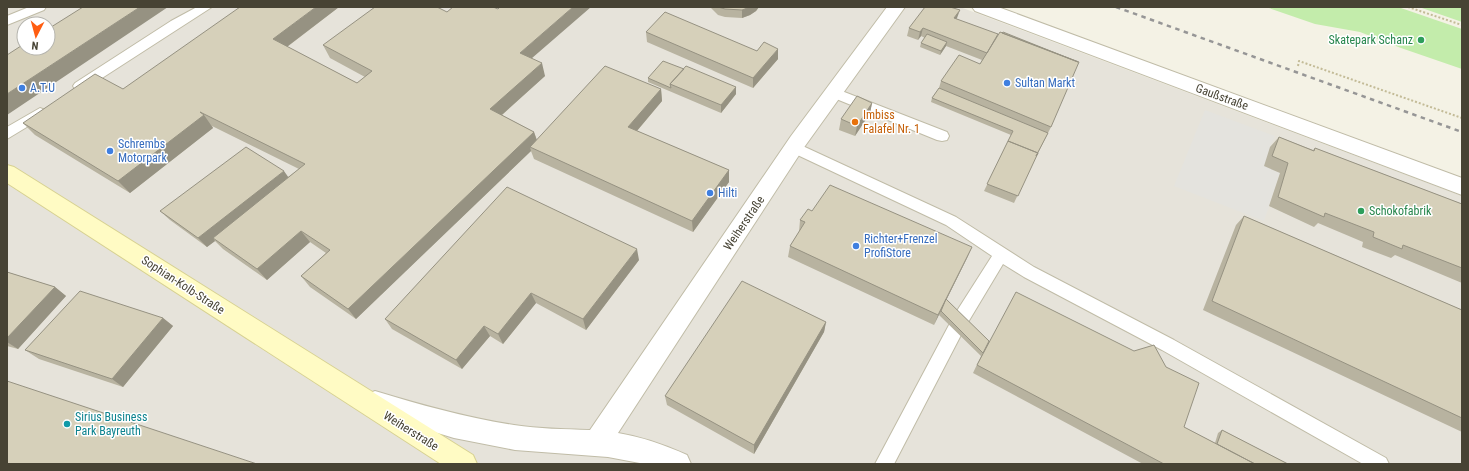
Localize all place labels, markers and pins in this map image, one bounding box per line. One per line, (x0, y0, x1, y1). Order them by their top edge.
place label: Skatepark Schanz (1329, 33, 1413, 47)
marker: Skatepark Schanz (1416, 35, 1426, 45)
place label: Sultan Markt (1015, 76, 1076, 90)
marker: Sultan Markt (1002, 78, 1012, 88)
place label: A.T.U (30, 81, 55, 95)
marker: A.T.U (17, 83, 27, 93)
place label: Imbiss Falafel Nr. 1 (863, 108, 920, 136)
marker: Imbiss Falafel Nr. 1 (850, 117, 860, 127)
place label: Schrembs Motorpark (118, 137, 168, 165)
marker: Schrembs Motorpark (105, 146, 115, 156)
place label: Hilti (718, 186, 737, 200)
marker: Hilti (705, 188, 715, 198)
place label: Schokofabrik (1369, 204, 1432, 218)
marker: Schokofabrik (1356, 206, 1366, 216)
place label: Richter+Frenzel ProfiStore (864, 232, 937, 260)
marker: Richter+Frenzel ProfiStore (851, 241, 861, 251)
place label: Sirius Business Park Bayreuth (75, 410, 147, 438)
marker: Sirius Business Park Bayreuth (62, 419, 72, 429)

